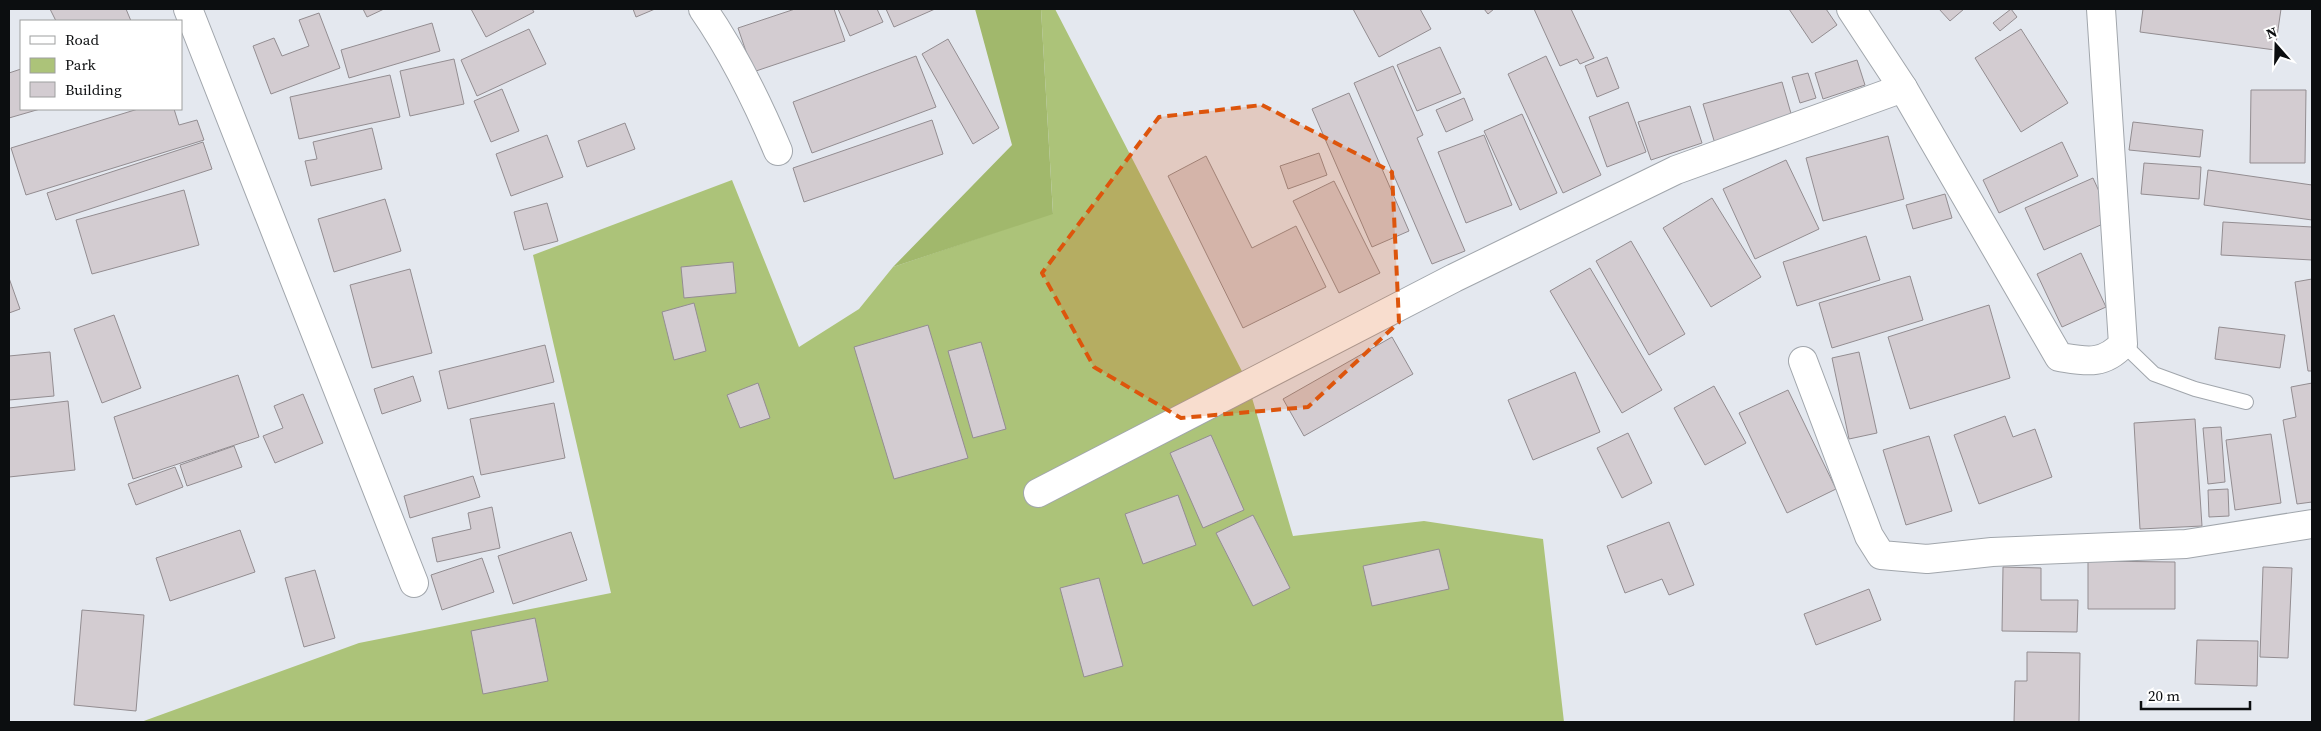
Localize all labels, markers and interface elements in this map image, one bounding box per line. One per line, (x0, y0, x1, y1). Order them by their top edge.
legend (20, 20, 182, 110)
north arrow (2251, 20, 2301, 70)
text: N (2263, 22, 2280, 44)
text: Road (65, 29, 99, 50)
text: Park (65, 54, 97, 75)
text: Building (65, 79, 122, 100)
scale bar (2141, 678, 2250, 710)
text: 20 m (2148, 685, 2180, 706)

